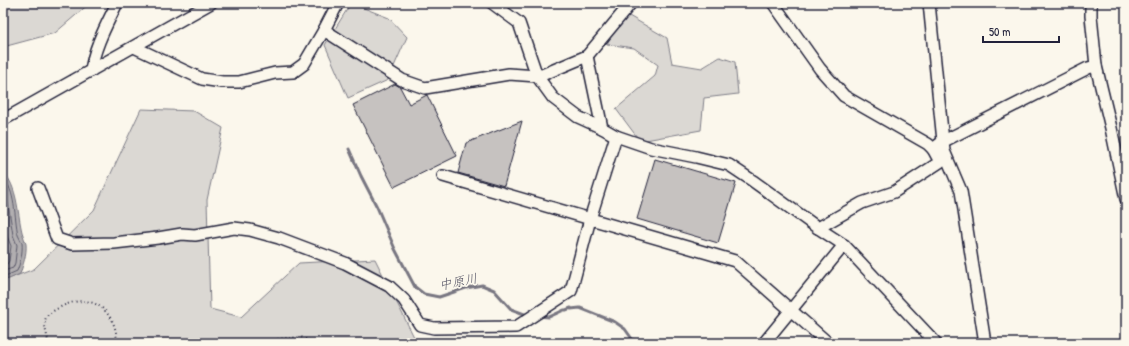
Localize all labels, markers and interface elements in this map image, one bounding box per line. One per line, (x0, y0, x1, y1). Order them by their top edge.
scale bar (983, 18, 1059, 44)
text: 50 m (989, 23, 1010, 40)
water label: 中原川 (437, 268, 479, 294)

